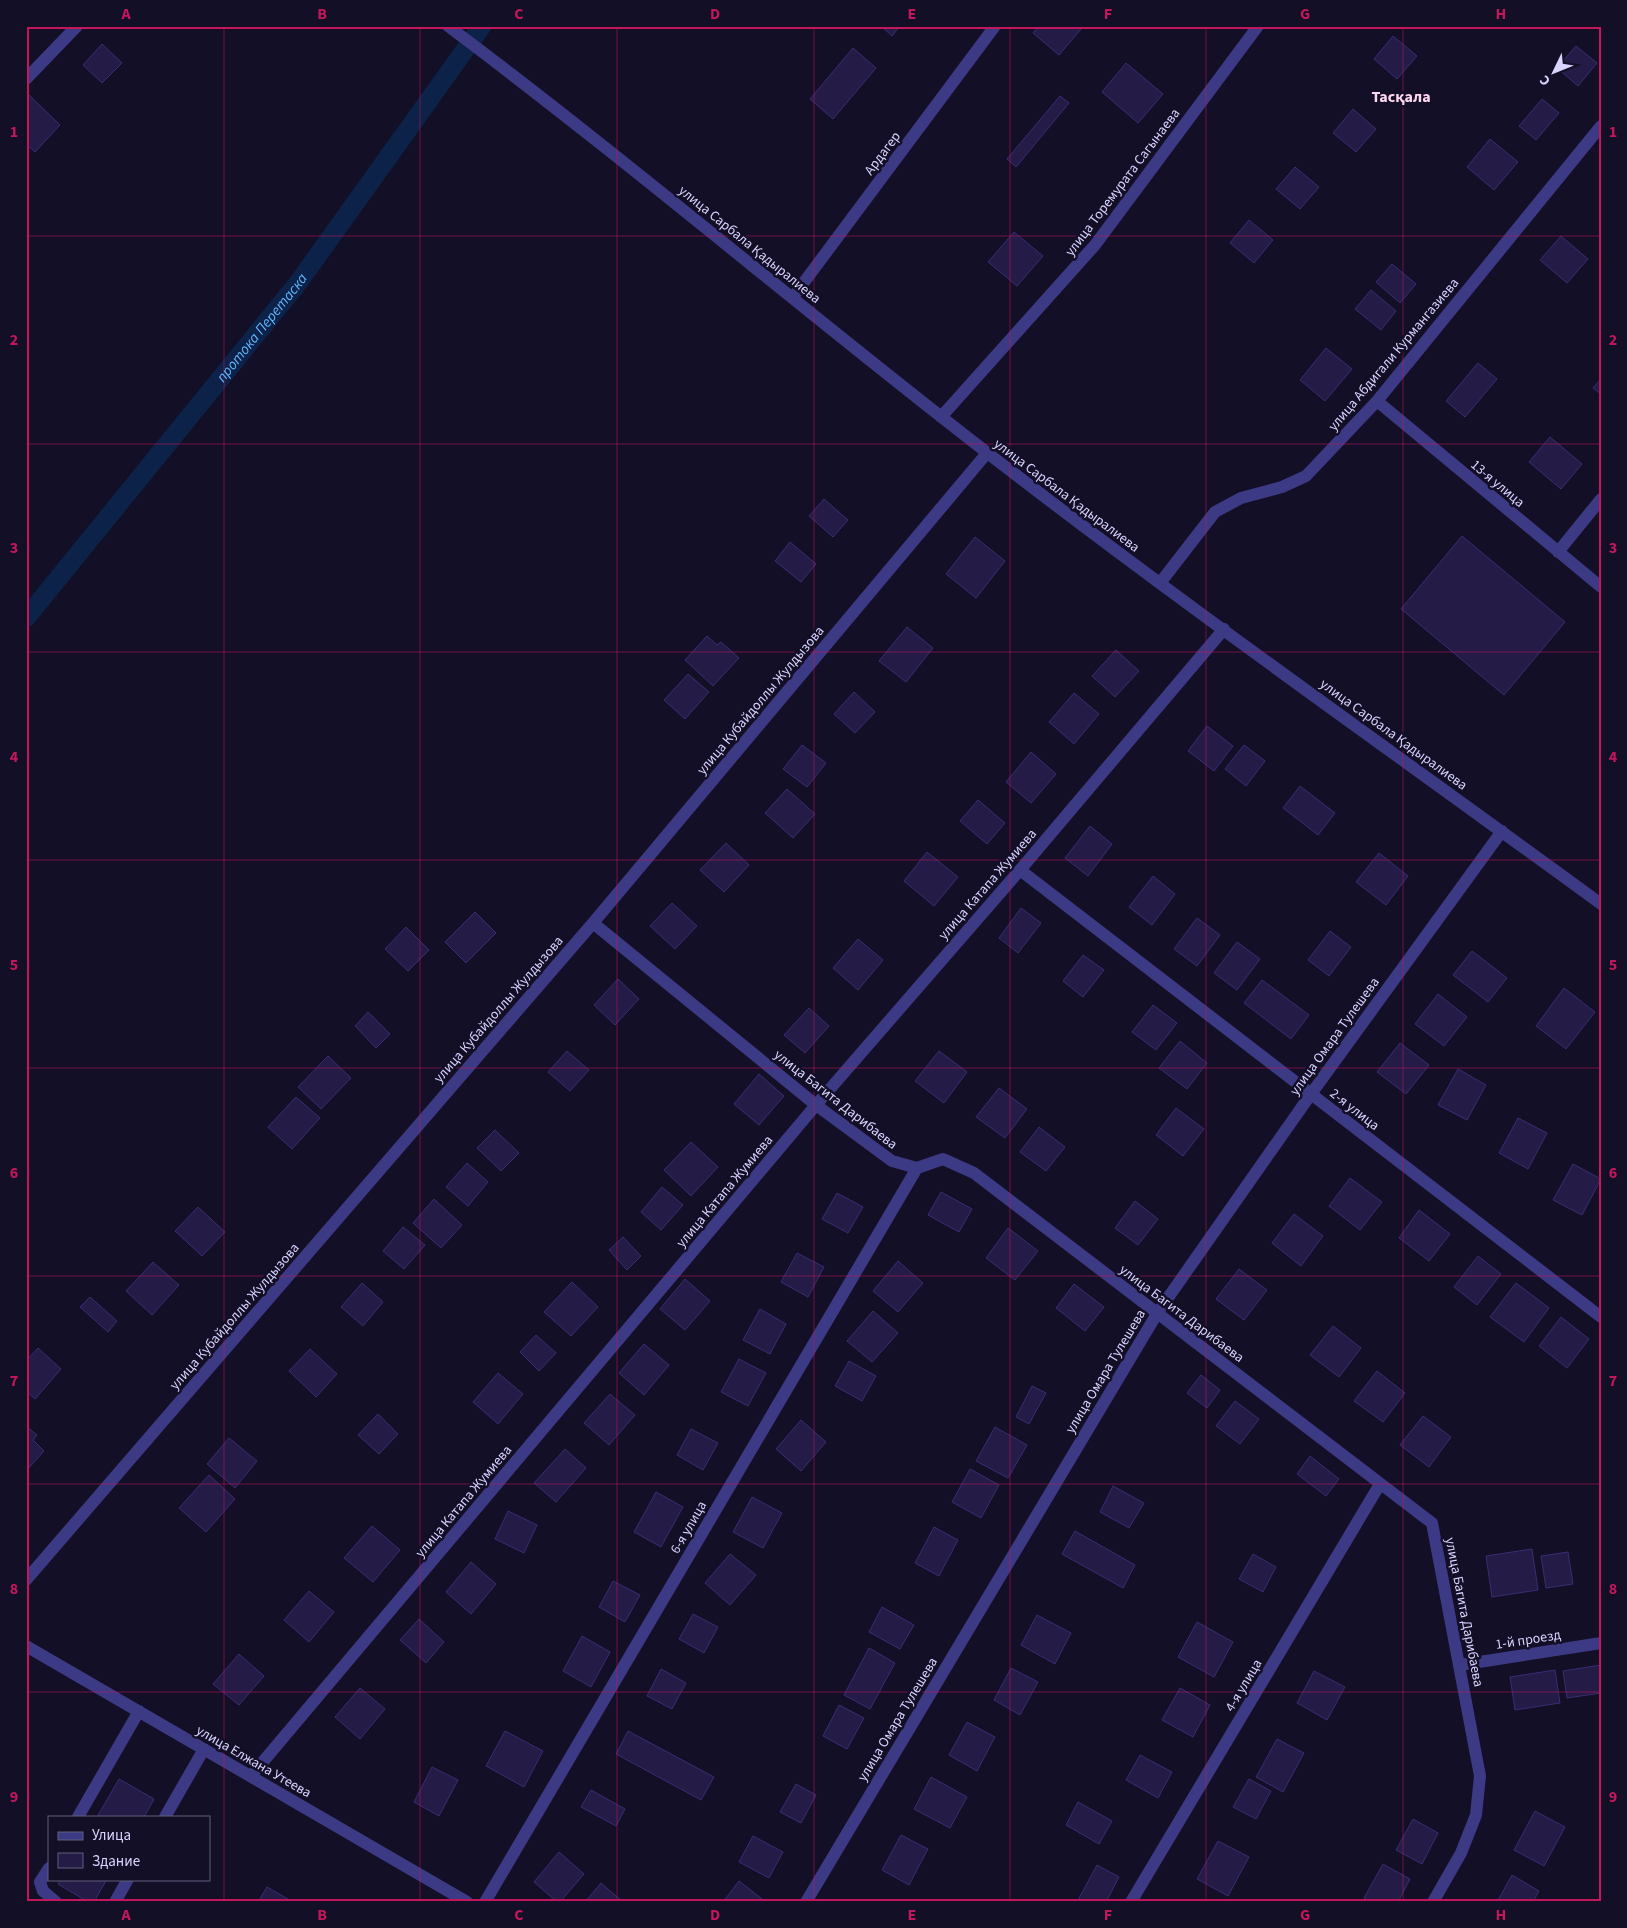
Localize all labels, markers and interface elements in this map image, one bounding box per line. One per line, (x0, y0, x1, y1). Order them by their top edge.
text: A (120, 3, 131, 25)
text: B (317, 3, 327, 25)
text: C (514, 3, 524, 25)
text: D (710, 3, 720, 25)
text: E (908, 3, 916, 25)
text: F (1104, 3, 1112, 25)
text: G (1300, 3, 1310, 25)
text: H (1496, 3, 1506, 25)
north arrow (1530, 48, 1580, 98)
text: С (1535, 70, 1555, 90)
district label: Тасқала (1371, 86, 1431, 108)
street label: улица Торемурата Сагынаева (1060, 105, 1185, 261)
text: 1 (10, 121, 18, 143)
text: 1 (1609, 121, 1617, 143)
street label: Ардагер (860, 128, 906, 180)
street label: улица Сарбала Қадыралиева (674, 181, 825, 309)
water label: протока Перетаска (212, 269, 313, 387)
street label: улица Абдигали Курмангазиева (1324, 274, 1464, 435)
text: 2 (10, 329, 18, 351)
text: 2 (1609, 329, 1617, 351)
street label: улица Сарбала Қадыралиева (989, 434, 1143, 557)
street label: 13-я улица (1466, 455, 1529, 512)
text: 3 (10, 537, 18, 559)
text: 3 (1609, 537, 1617, 559)
street label: улица Кубайдоллы Жулдызова (692, 622, 829, 779)
street label: улица Сарбала Қадыралиева (1316, 674, 1471, 795)
text: 4 (10, 746, 19, 768)
text: 4 (1609, 746, 1618, 768)
street label: улица Катапа Жумиева (934, 825, 1042, 944)
street label: улица Кубайдоллы Жулдызова (429, 932, 568, 1087)
text: 5 (10, 954, 18, 976)
text: 5 (1609, 954, 1617, 976)
street label: улица Омара Тулешева (1285, 973, 1385, 1100)
street label: улица Багита Дарибаева (769, 1045, 901, 1154)
street label: 2-я улица (1325, 1084, 1383, 1135)
street label: улица Катапа Жумиева (672, 1131, 778, 1252)
text: 6 (10, 1162, 18, 1184)
text: 6 (1609, 1162, 1617, 1184)
street label: улица Кубайдоллы Жулдызова (165, 1239, 304, 1394)
street label: улица Багита Дарибаева (1115, 1260, 1248, 1367)
street label: улица Омара Тулешева (1061, 1306, 1151, 1437)
text: 7 (10, 1370, 18, 1392)
text: 7 (1609, 1370, 1617, 1392)
street label: улица Катапа Жумиева (411, 1441, 517, 1562)
street label: 6-я улица (666, 1497, 712, 1558)
street label: улица Багита Дарибаева (1440, 1536, 1488, 1689)
text: 8 (10, 1578, 18, 1600)
text: 8 (1609, 1578, 1617, 1600)
street label: 1-й проезд (1494, 1625, 1563, 1655)
street label: улица Омара Тулешева (853, 1654, 943, 1785)
street label: 4-я улица (1220, 1656, 1267, 1715)
street label: улица Елжана Утеева (192, 1721, 315, 1803)
text: 9 (10, 1786, 18, 1808)
text: 9 (1609, 1786, 1617, 1808)
legend (48, 1816, 210, 1880)
text: Улица (92, 1825, 131, 1846)
text: Здание (92, 1851, 140, 1872)
text: A (120, 1904, 131, 1926)
text: B (317, 1904, 327, 1926)
text: C (514, 1904, 524, 1926)
text: D (710, 1904, 720, 1926)
text: E (908, 1904, 916, 1926)
text: F (1104, 1904, 1112, 1926)
text: G (1300, 1904, 1310, 1926)
text: H (1496, 1904, 1506, 1926)

